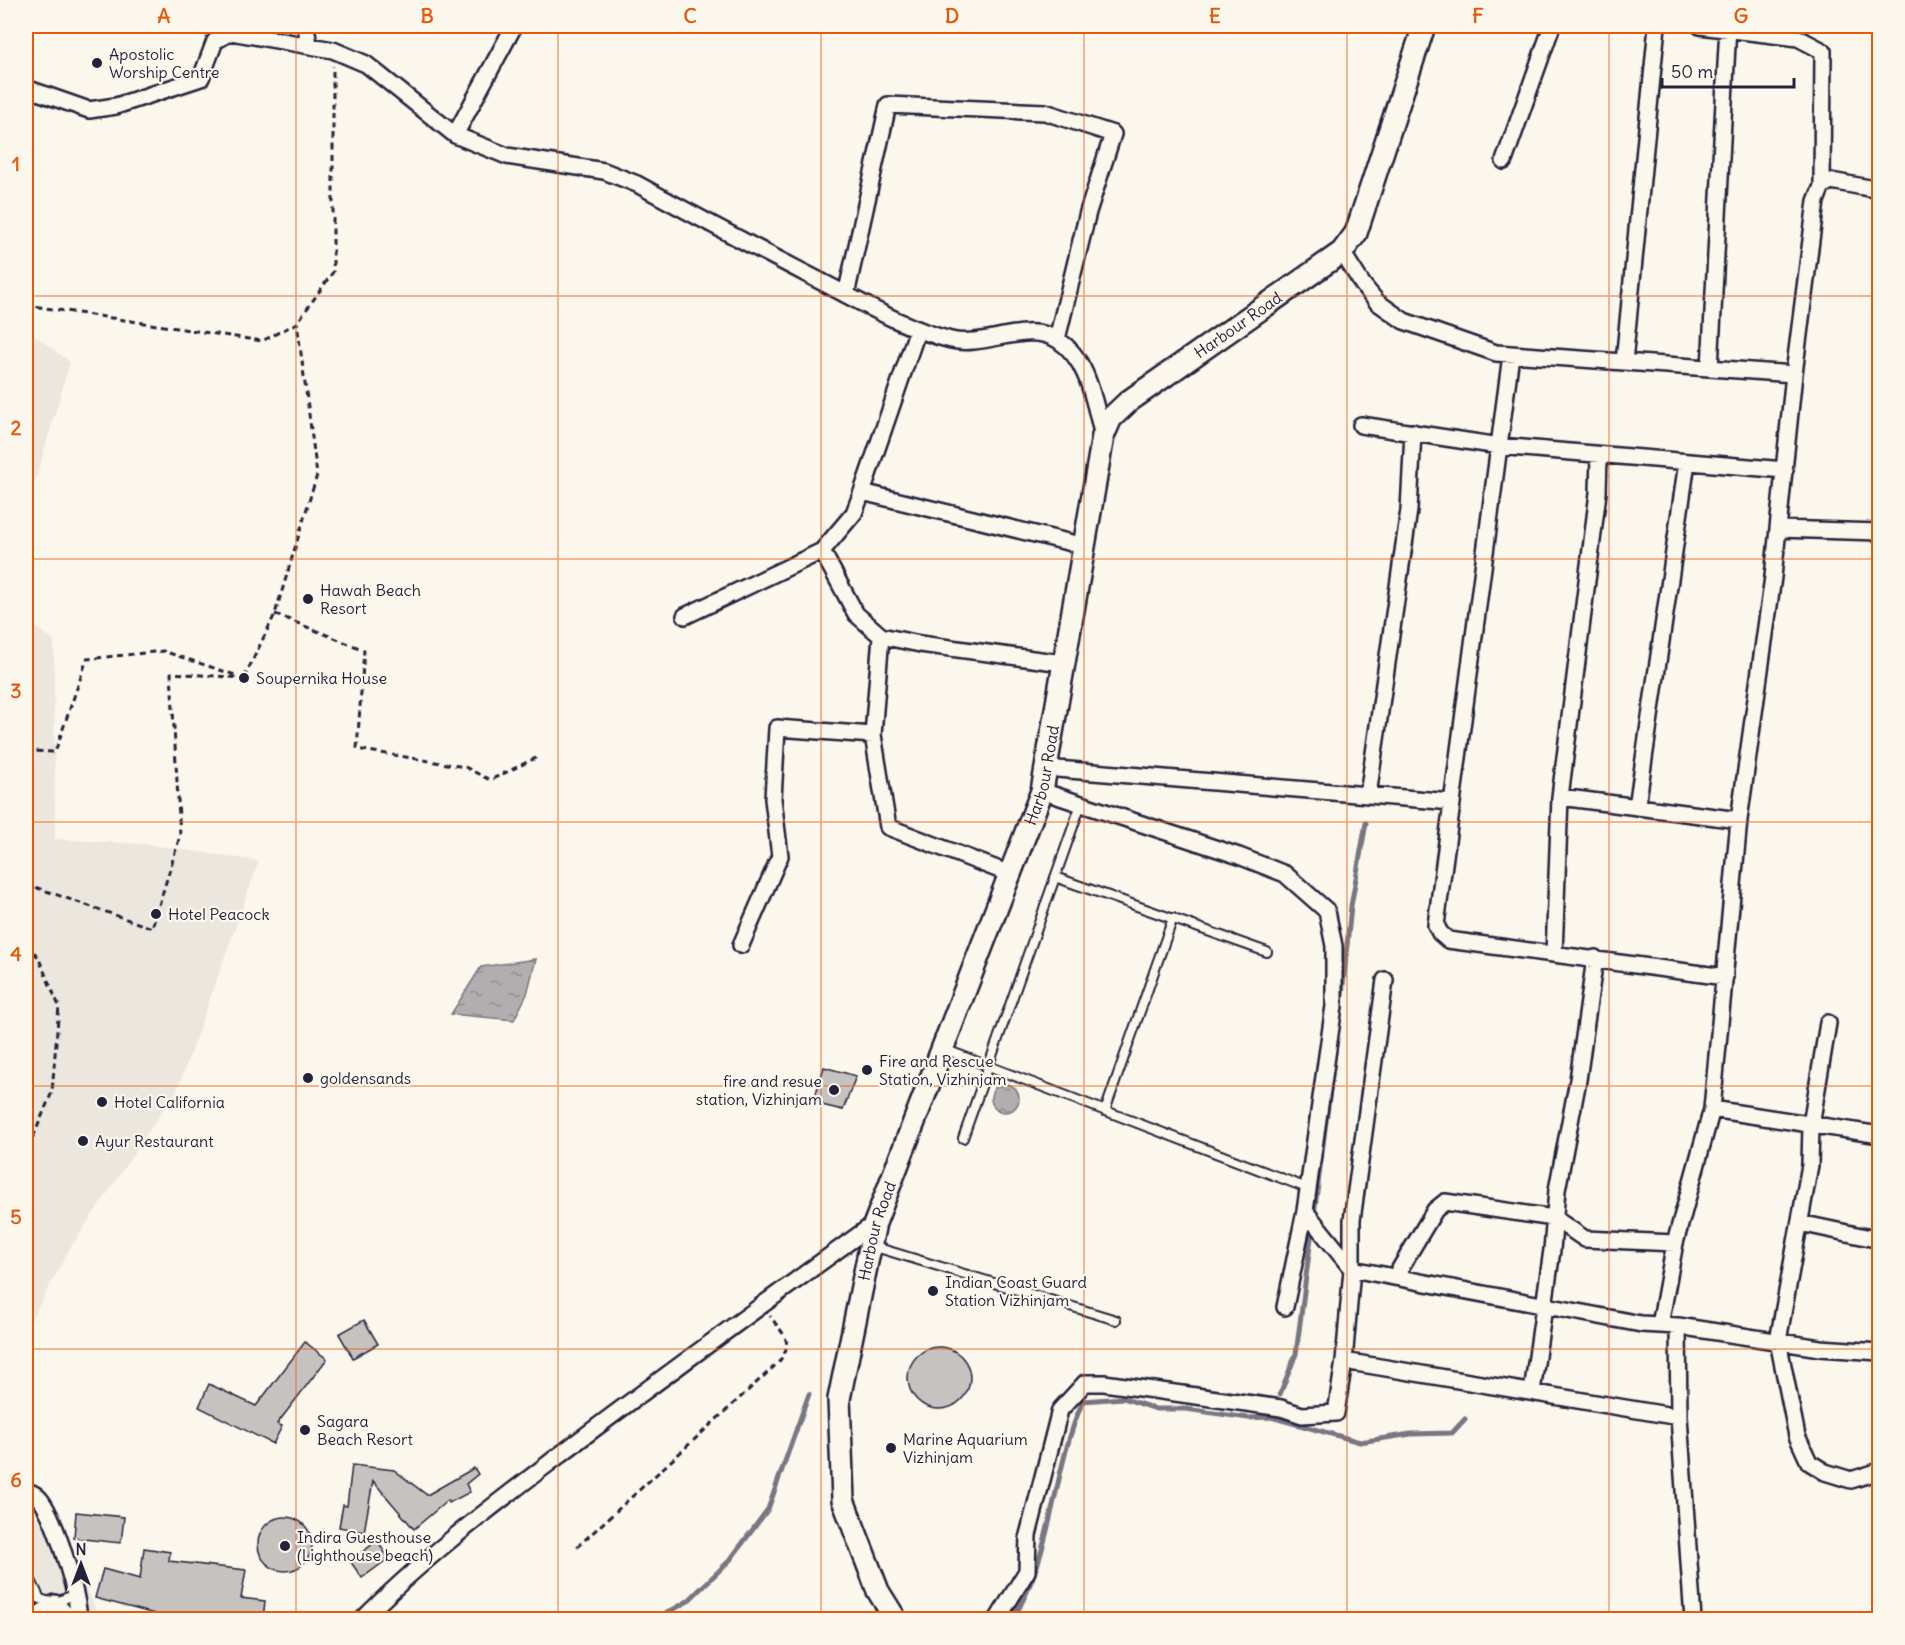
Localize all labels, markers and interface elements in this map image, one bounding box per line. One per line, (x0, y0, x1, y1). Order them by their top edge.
text: A (158, 3, 171, 28)
text: B (420, 3, 434, 28)
text: C (683, 3, 697, 28)
text: D (945, 3, 959, 28)
text: E (1209, 3, 1221, 28)
text: F (1472, 3, 1484, 28)
text: G (1734, 3, 1748, 28)
place label: Apostolic Worship Centre (109, 44, 219, 82)
scale bar (1662, 51, 1794, 89)
marker: Apostolic Worship Centre (90, 56, 104, 70)
text: 50 m (1671, 60, 1713, 83)
text: 1 (12, 151, 20, 176)
street label: Harbour Road (1190, 287, 1285, 362)
text: 2 (11, 415, 22, 440)
place label: Hawah Beach Resort (320, 580, 421, 618)
marker: Hawah Beach Resort (301, 592, 315, 606)
place label: Soupernika House (256, 668, 387, 688)
marker: Soupernika House (237, 671, 251, 685)
text: 3 (10, 678, 22, 703)
street label: Harbour Road (1020, 724, 1063, 828)
place label: Hotel Peacock (168, 904, 270, 924)
marker: Hotel Peacock (149, 907, 163, 921)
text: 4 (10, 941, 22, 966)
place label: Fire and Rescue Station, Vizhinjam (879, 1051, 1007, 1089)
marker: Fire and Rescue Station, Vizhinjam (860, 1063, 874, 1077)
place label: goldensands (320, 1068, 411, 1088)
marker: goldensands (301, 1071, 315, 1085)
place label: fire and resue station, Vizhinjam (696, 1071, 822, 1109)
marker: fire and resue station, Vizhinjam (827, 1083, 841, 1097)
place label: Hotel California (114, 1092, 225, 1112)
marker: Hotel California (95, 1095, 109, 1109)
place label: Ayur Restaurant (95, 1131, 214, 1151)
marker: Ayur Restaurant (76, 1134, 90, 1148)
street label: Harbour Road (853, 1179, 900, 1282)
text: 5 (10, 1204, 22, 1229)
place label: Indian Coast Guard Station Vizhinjam (945, 1272, 1087, 1310)
marker: Indian Coast Guard Station Vizhinjam (926, 1284, 940, 1298)
place label: Sagara Beach Resort (317, 1411, 414, 1449)
marker: Sagara Beach Resort (298, 1423, 312, 1437)
place label: Marine Aquarium Vizhinjam (903, 1429, 1028, 1467)
marker: Marine Aquarium Vizhinjam (884, 1441, 898, 1455)
text: 6 (10, 1467, 22, 1492)
place label: Indira Guesthouse (Lighthouse beach) (297, 1527, 433, 1565)
north arrow (51, 1534, 111, 1594)
text: N (75, 1539, 87, 1559)
marker: Indira Guesthouse (Lighthouse beach) (278, 1539, 292, 1553)

